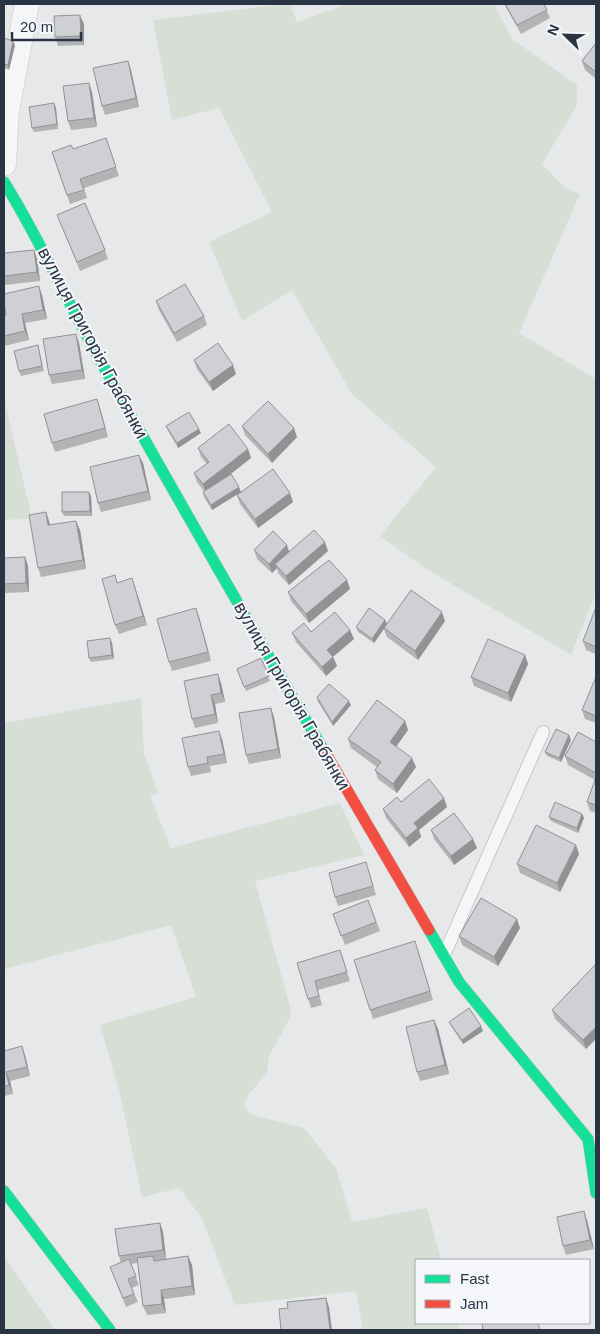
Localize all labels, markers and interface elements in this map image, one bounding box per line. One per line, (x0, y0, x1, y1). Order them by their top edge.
scale bar (12, 10, 81, 42)
north arrow (540, 10, 590, 60)
text: 20 m (20, 18, 53, 35)
text: N (544, 22, 562, 38)
street label: вулиця Григорія Грабянки (34, 244, 152, 442)
street label: вулиця Григорія Грабянки (230, 599, 354, 793)
legend (415, 1259, 590, 1324)
text: Fast (460, 1270, 490, 1287)
text: Jam (460, 1295, 488, 1312)

